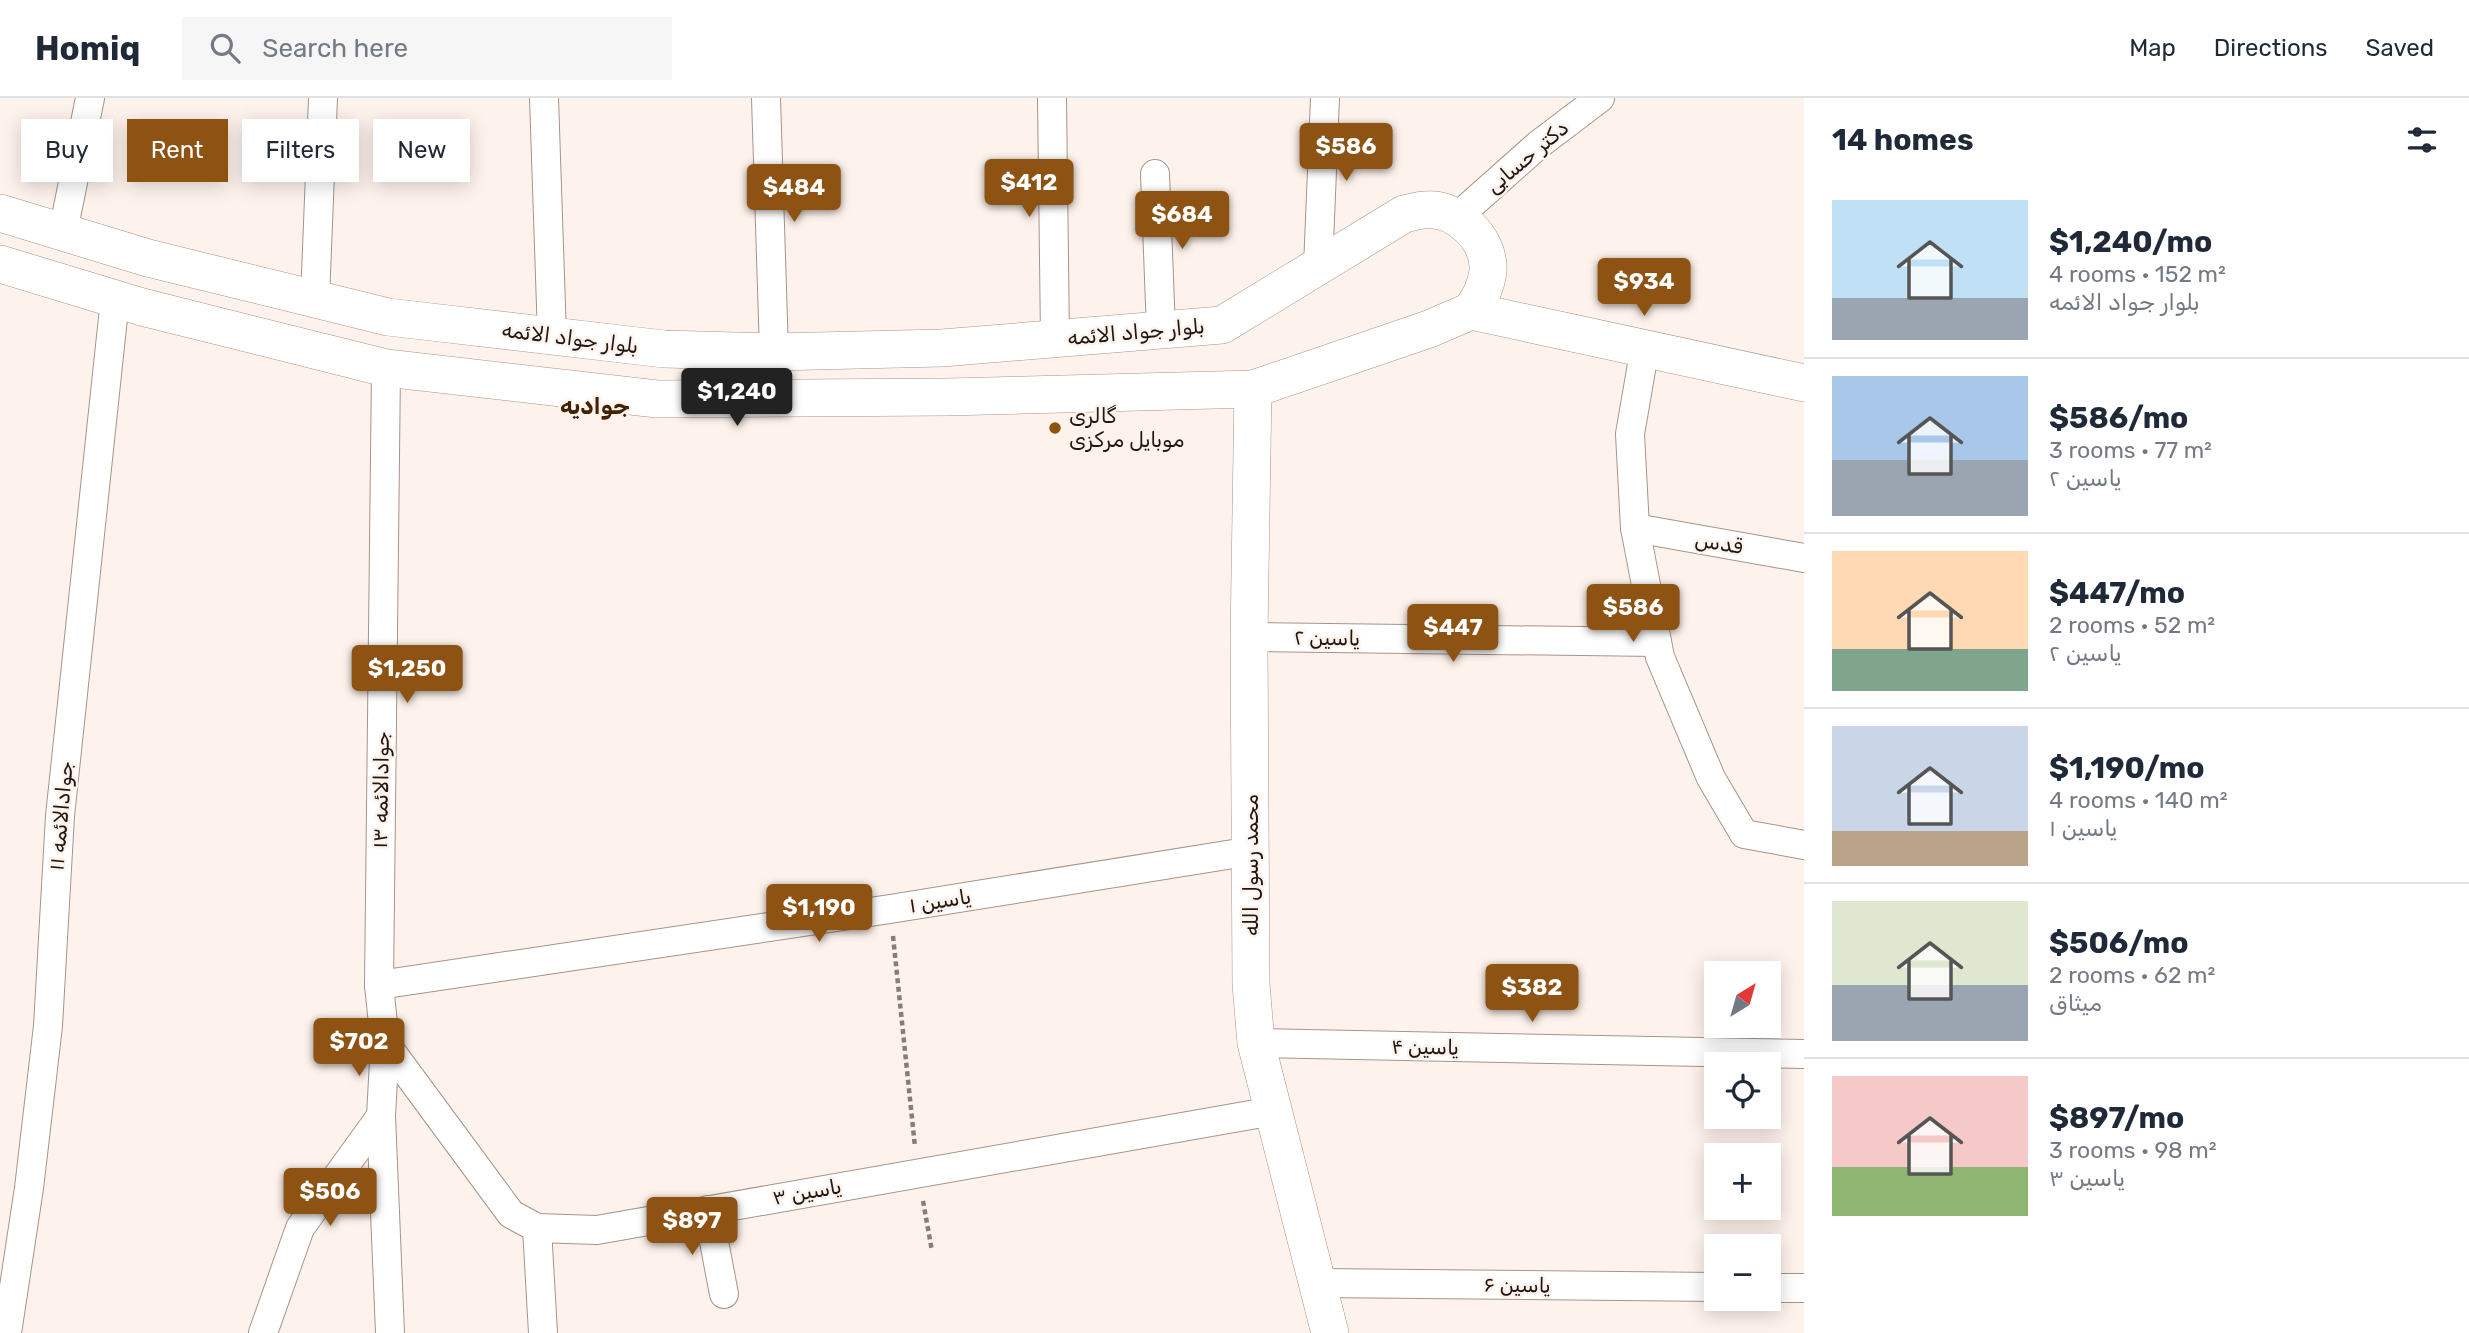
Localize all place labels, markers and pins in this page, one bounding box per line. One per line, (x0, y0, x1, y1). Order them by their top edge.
pin: $586 (1305, 123, 1387, 183)
pin: $412 (988, 159, 1070, 219)
pin: $484 (753, 164, 835, 224)
pin: $684 (1141, 192, 1223, 251)
pin: $934 (1603, 258, 1685, 318)
pin: $1,240 (680, 368, 794, 428)
place label: گالری موبایل مرکزی (1069, 403, 1184, 452)
marker: گالری موبایل مرکزی (1047, 420, 1063, 436)
pin: $586 (1592, 584, 1674, 644)
pin: $447 (1412, 604, 1494, 664)
pin: $1,250 (350, 646, 464, 705)
pin: $1,190 (762, 884, 876, 944)
pin: $382 (1491, 964, 1573, 1024)
pin: $702 (318, 1018, 400, 1078)
pin: $506 (289, 1168, 371, 1228)
pin: $897 (651, 1198, 733, 1257)

